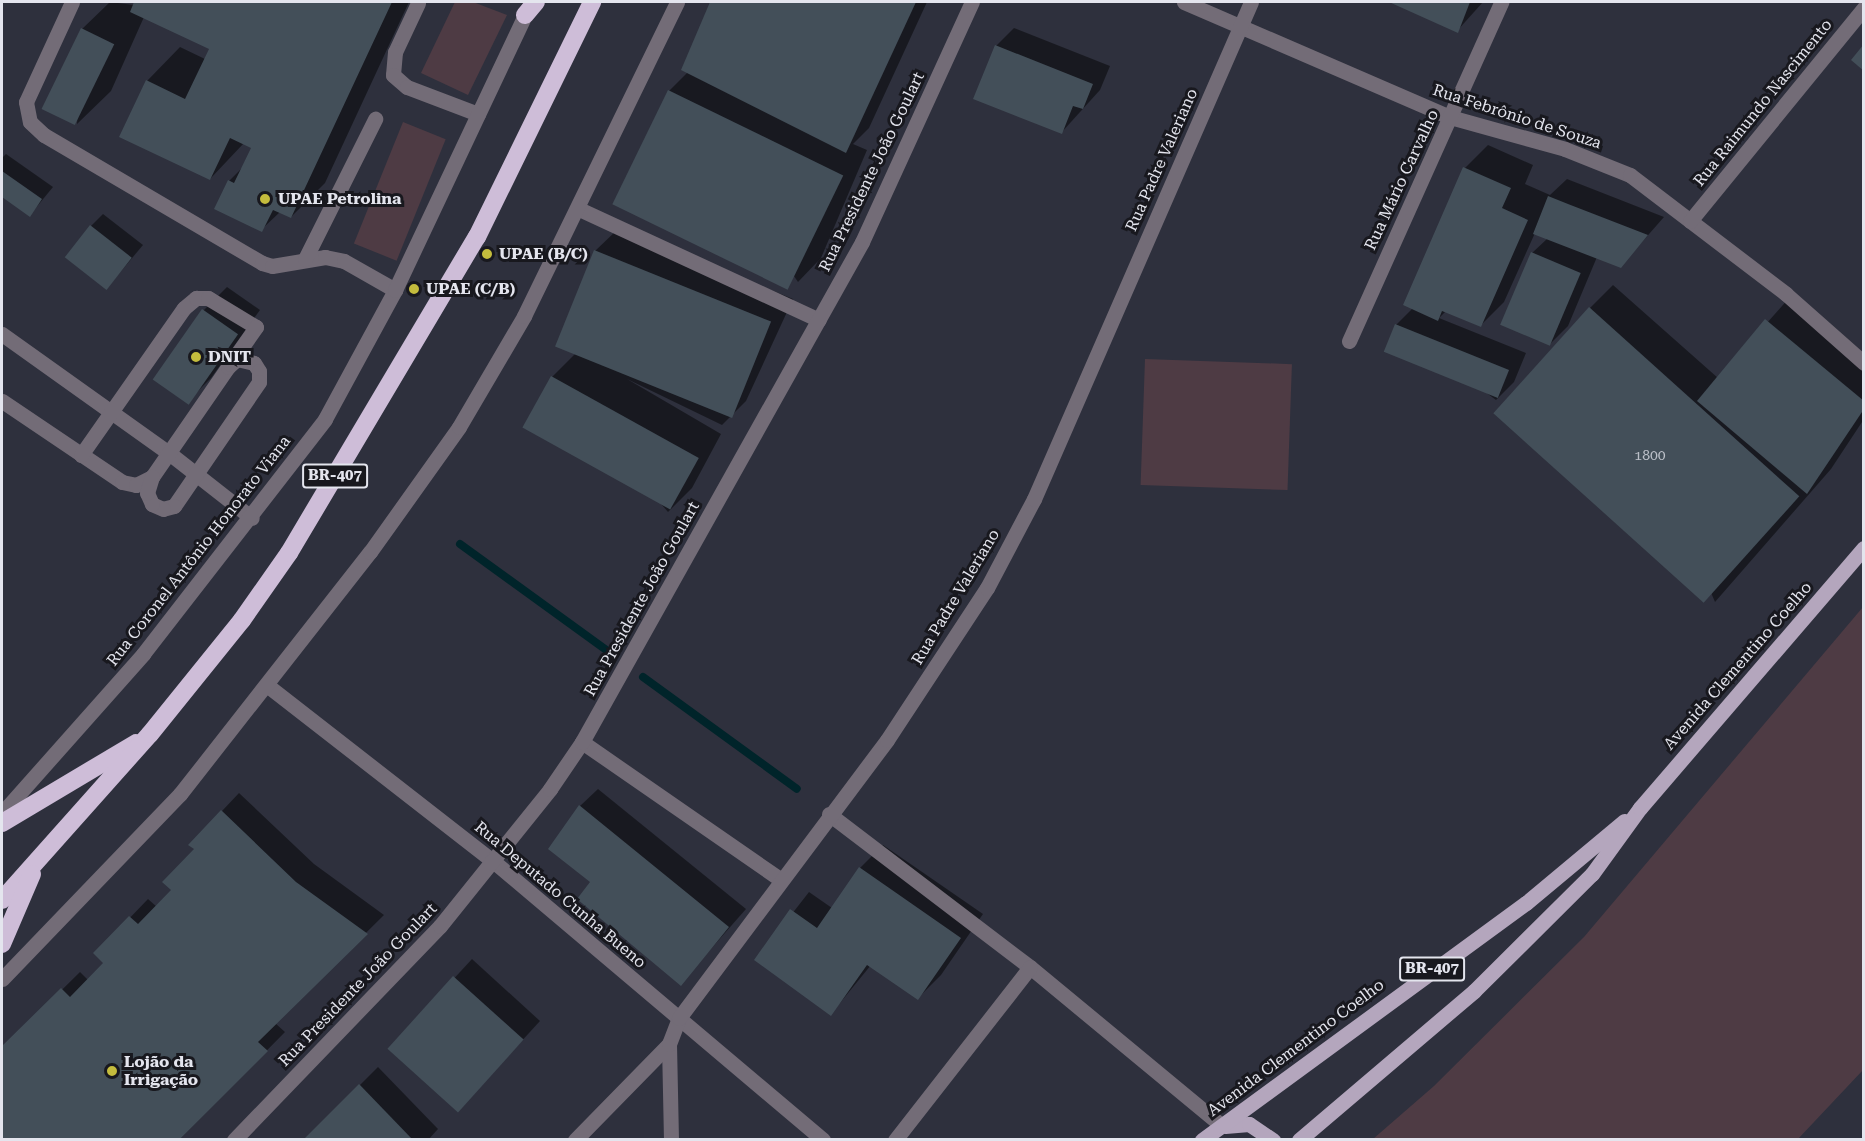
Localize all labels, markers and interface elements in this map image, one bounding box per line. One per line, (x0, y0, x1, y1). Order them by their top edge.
street label: Rua Raimundo Nascimento (1690, 16, 1836, 190)
street label: Rua Presidente João Goulart (815, 69, 929, 275)
street label: Rua Febrônio de Souza (1430, 81, 1604, 153)
street label: Rua Padre Valeriano (1122, 86, 1202, 234)
street label: Rua Mário Carvalho (1361, 107, 1443, 253)
place label: UPAE Petrolina (278, 189, 401, 209)
marker: UPAE Petrolina (256, 190, 274, 208)
place label: UPAE (B/C) (499, 244, 588, 264)
marker: UPAE (B/C) (480, 247, 494, 261)
place label: UPAE (C/B) (426, 279, 515, 299)
marker: UPAE (C/B) (407, 282, 421, 296)
place label: DNIT (208, 347, 251, 367)
marker: DNIT (189, 350, 203, 364)
street label: Rua Coronel Antônio Honorato Viana (103, 432, 295, 670)
house number: 1800 (1634, 447, 1666, 463)
road number: BR-407 (302, 464, 368, 488)
street label: Rua Presidente João Goulart (580, 498, 704, 700)
street label: Rua Padre Valeriano (908, 526, 1004, 668)
street label: Avenida Clementino Coelho (1660, 578, 1816, 754)
street label: Rua Deputado Cunha Bueno (470, 818, 650, 972)
street label: Rua Presidente João Goulart (275, 899, 441, 1071)
road number: BR-407 (1399, 957, 1465, 981)
street label: Avenida Clementino Coelho (1204, 975, 1388, 1121)
place label: Lojão da Irrigação (124, 1052, 198, 1090)
marker: Lojão da Irrigação (105, 1064, 119, 1078)

